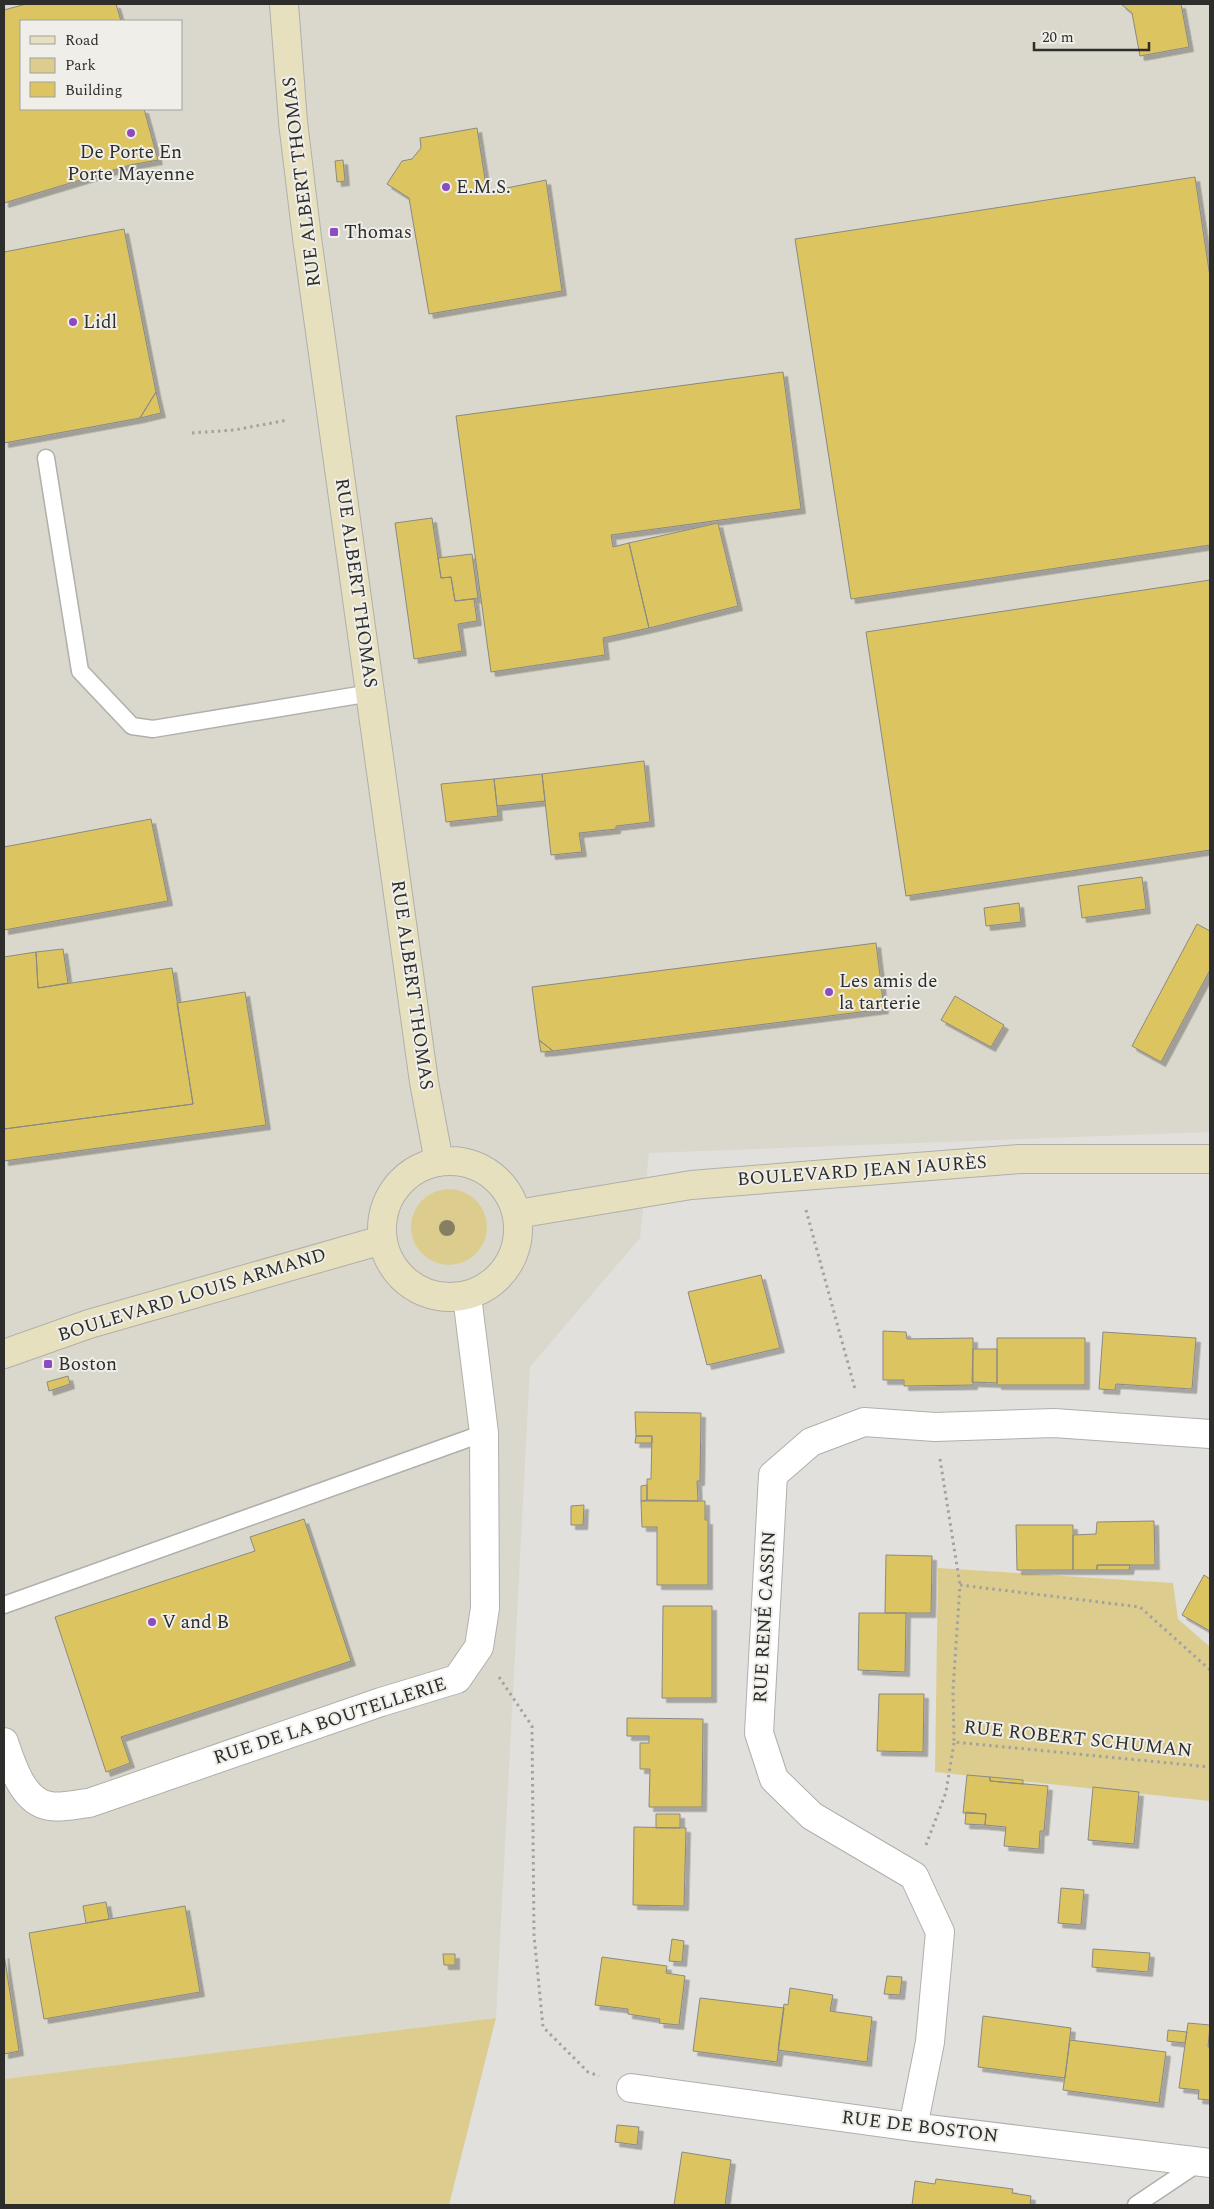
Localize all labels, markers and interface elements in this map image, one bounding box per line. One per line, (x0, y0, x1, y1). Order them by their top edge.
legend (20, 20, 182, 110)
scale bar (1034, 20, 1149, 52)
text: 20 m (1042, 26, 1074, 49)
text: Road (65, 29, 99, 52)
text: Park (65, 54, 96, 77)
street label: RUE ALBERT THOMAS (275, 75, 329, 289)
text: Building (65, 79, 122, 102)
marker: De Porte En Porte Mayenne (125, 127, 137, 139)
place label: De Porte En Porte Mayenne (67, 138, 195, 189)
place label: E.M.S. (456, 173, 511, 202)
marker: E.M.S. (440, 181, 452, 193)
place label: Thomas (344, 218, 412, 247)
marker: Thomas (328, 226, 340, 238)
place label: Lidl (83, 308, 117, 337)
marker: Lidl (67, 316, 79, 328)
street label: RUE ALBERT THOMAS (327, 476, 385, 690)
street label: RUE ALBERT THOMAS (383, 878, 441, 1092)
place label: Les amis de la tarterie (839, 967, 937, 1018)
marker: Les amis de la tarterie (823, 986, 835, 998)
street label: BOULEVARD JEAN JAURÈS (736, 1148, 988, 1194)
street label: BOULEVARD LOUIS ARMAND (54, 1240, 330, 1350)
place label: Boston (58, 1350, 117, 1379)
marker: Boston (42, 1358, 54, 1370)
street label: RUE RENÉ CASSIN (746, 1530, 784, 1704)
place label: V and B (162, 1608, 229, 1637)
marker: V and B (146, 1616, 158, 1628)
street label: RUE DE LA BOUTELLERIE (210, 1670, 450, 1772)
street label: RUE ROBERT SCHUMAN (962, 1713, 1194, 1765)
street label: RUE DE BOSTON (840, 2103, 1000, 2151)

